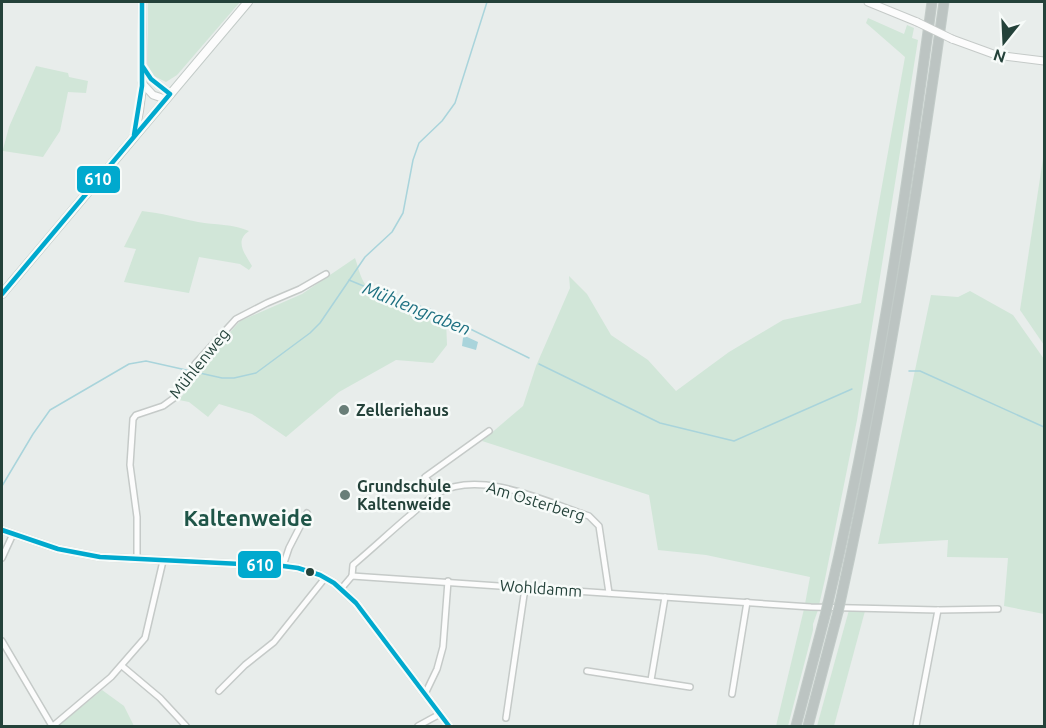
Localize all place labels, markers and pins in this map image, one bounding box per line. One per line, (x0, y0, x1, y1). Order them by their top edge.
place label: Zelleriehaus (356, 401, 449, 419)
marker: Zelleriehaus (337, 403, 351, 417)
place label: Grundschule Kaltenweide (357, 477, 451, 513)
marker: Grundschule Kaltenweide (338, 488, 352, 502)
unlabelled marker (304, 566, 316, 578)

